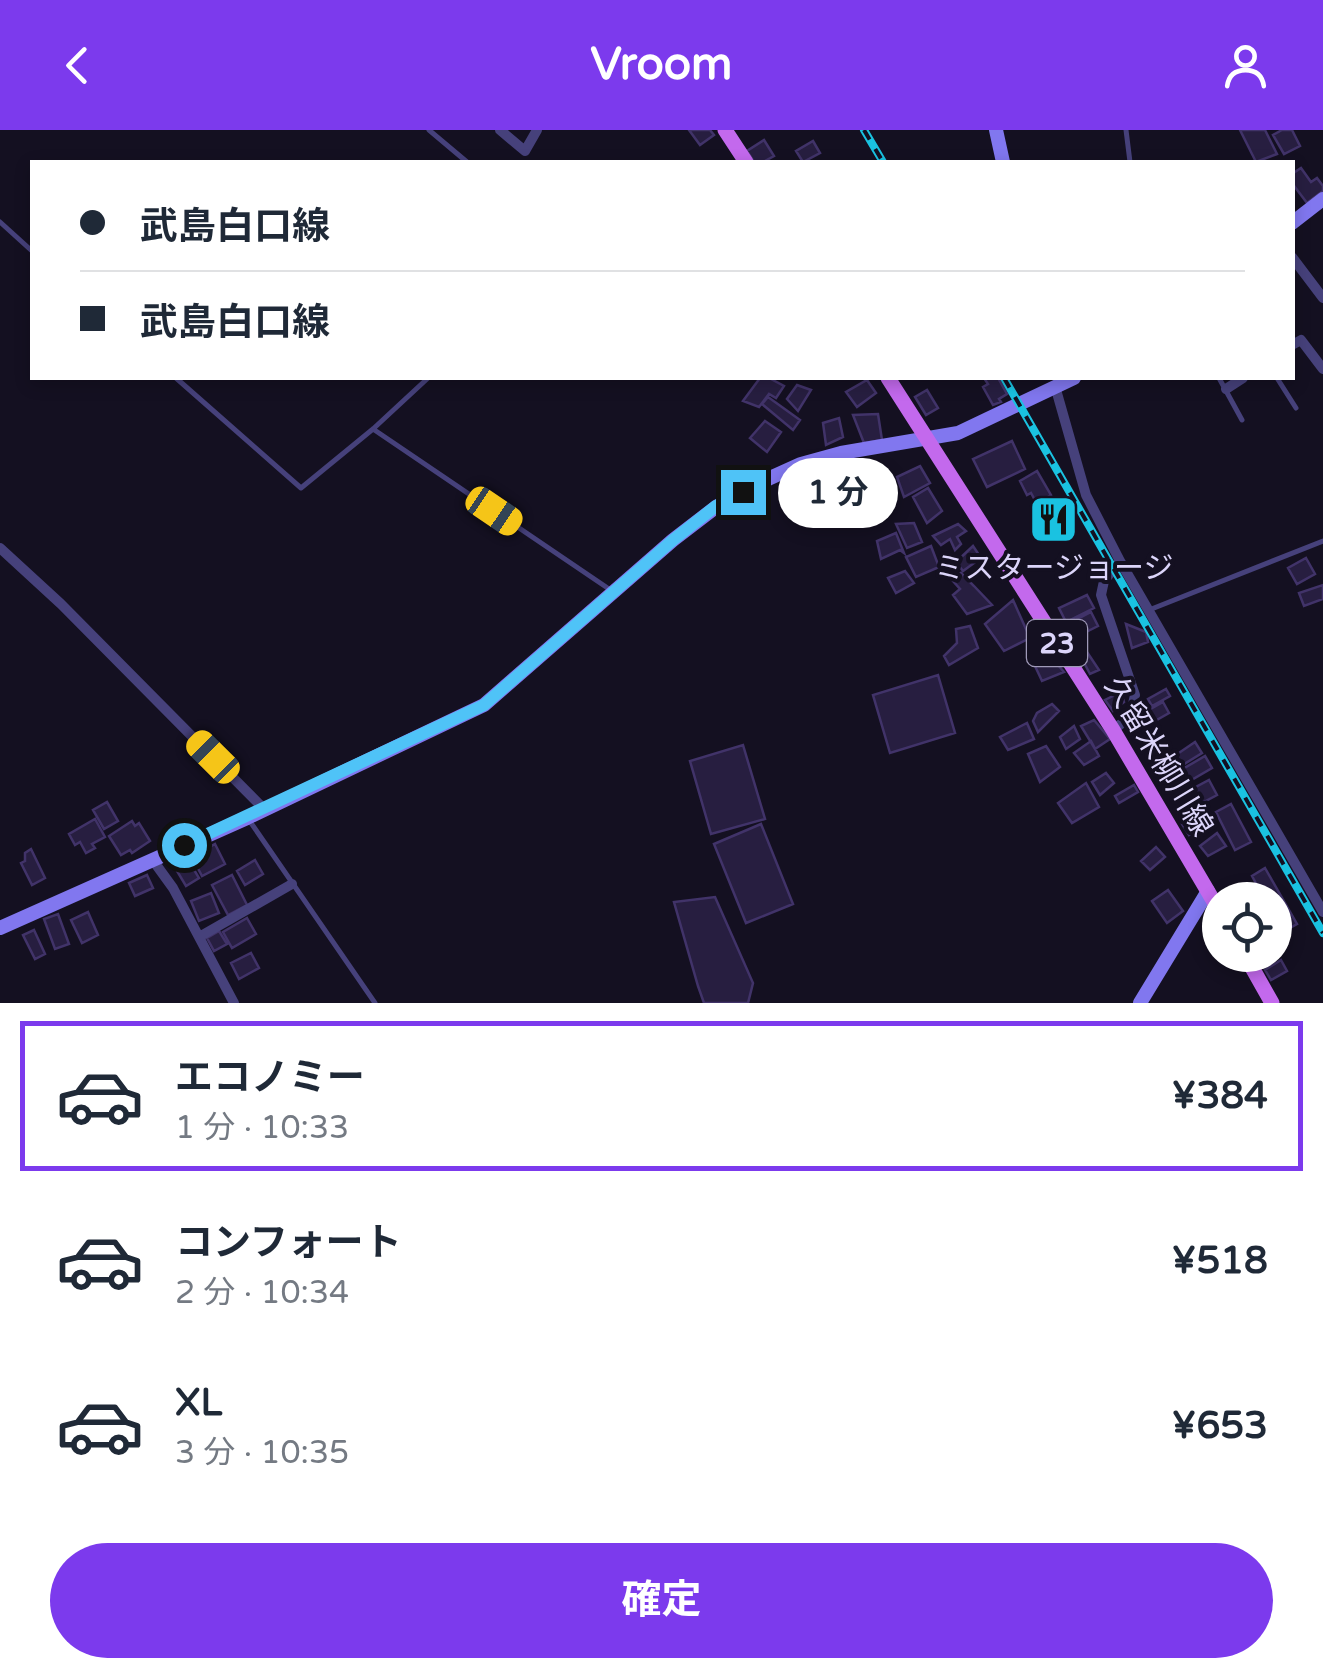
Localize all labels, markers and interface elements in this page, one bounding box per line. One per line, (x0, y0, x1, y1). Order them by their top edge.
icon: back (50, 38, 105, 93)
text: Vroom (591, 38, 732, 92)
icon: person (1218, 38, 1273, 93)
text: 武島白口線 (140, 204, 330, 250)
text: 武島白口線 (140, 300, 330, 346)
callout: 1 分 (778, 457, 898, 527)
route end (721, 470, 766, 515)
text: 1 分 (808, 474, 868, 512)
car (461, 482, 527, 540)
restaurant icon: ミスタージョージ (1028, 493, 1080, 545)
place label: ミスタージョージ (935, 550, 1173, 587)
road number: 23 (1027, 620, 1087, 666)
street label: 久留米柳川線 (1096, 670, 1221, 843)
car (181, 725, 245, 789)
route start (162, 823, 207, 868)
map controls (1202, 882, 1292, 972)
button: locate (1202, 882, 1292, 972)
icon: car (55, 1051, 145, 1141)
text: エコノミー (175, 1055, 365, 1101)
text: ¥384 (1171, 1073, 1268, 1119)
text: 1 分 · 10:33 (175, 1109, 349, 1147)
icon: car (55, 1216, 145, 1306)
text: コンフォート (175, 1220, 402, 1266)
text: ¥518 (1171, 1238, 1268, 1284)
text: 2 分 · 10:34 (175, 1274, 349, 1312)
text: XL (175, 1380, 222, 1426)
icon: car (55, 1381, 145, 1471)
text: ¥653 (1171, 1403, 1268, 1449)
text: 3 分 · 10:35 (175, 1434, 349, 1472)
button: 確定 (50, 1543, 1273, 1658)

